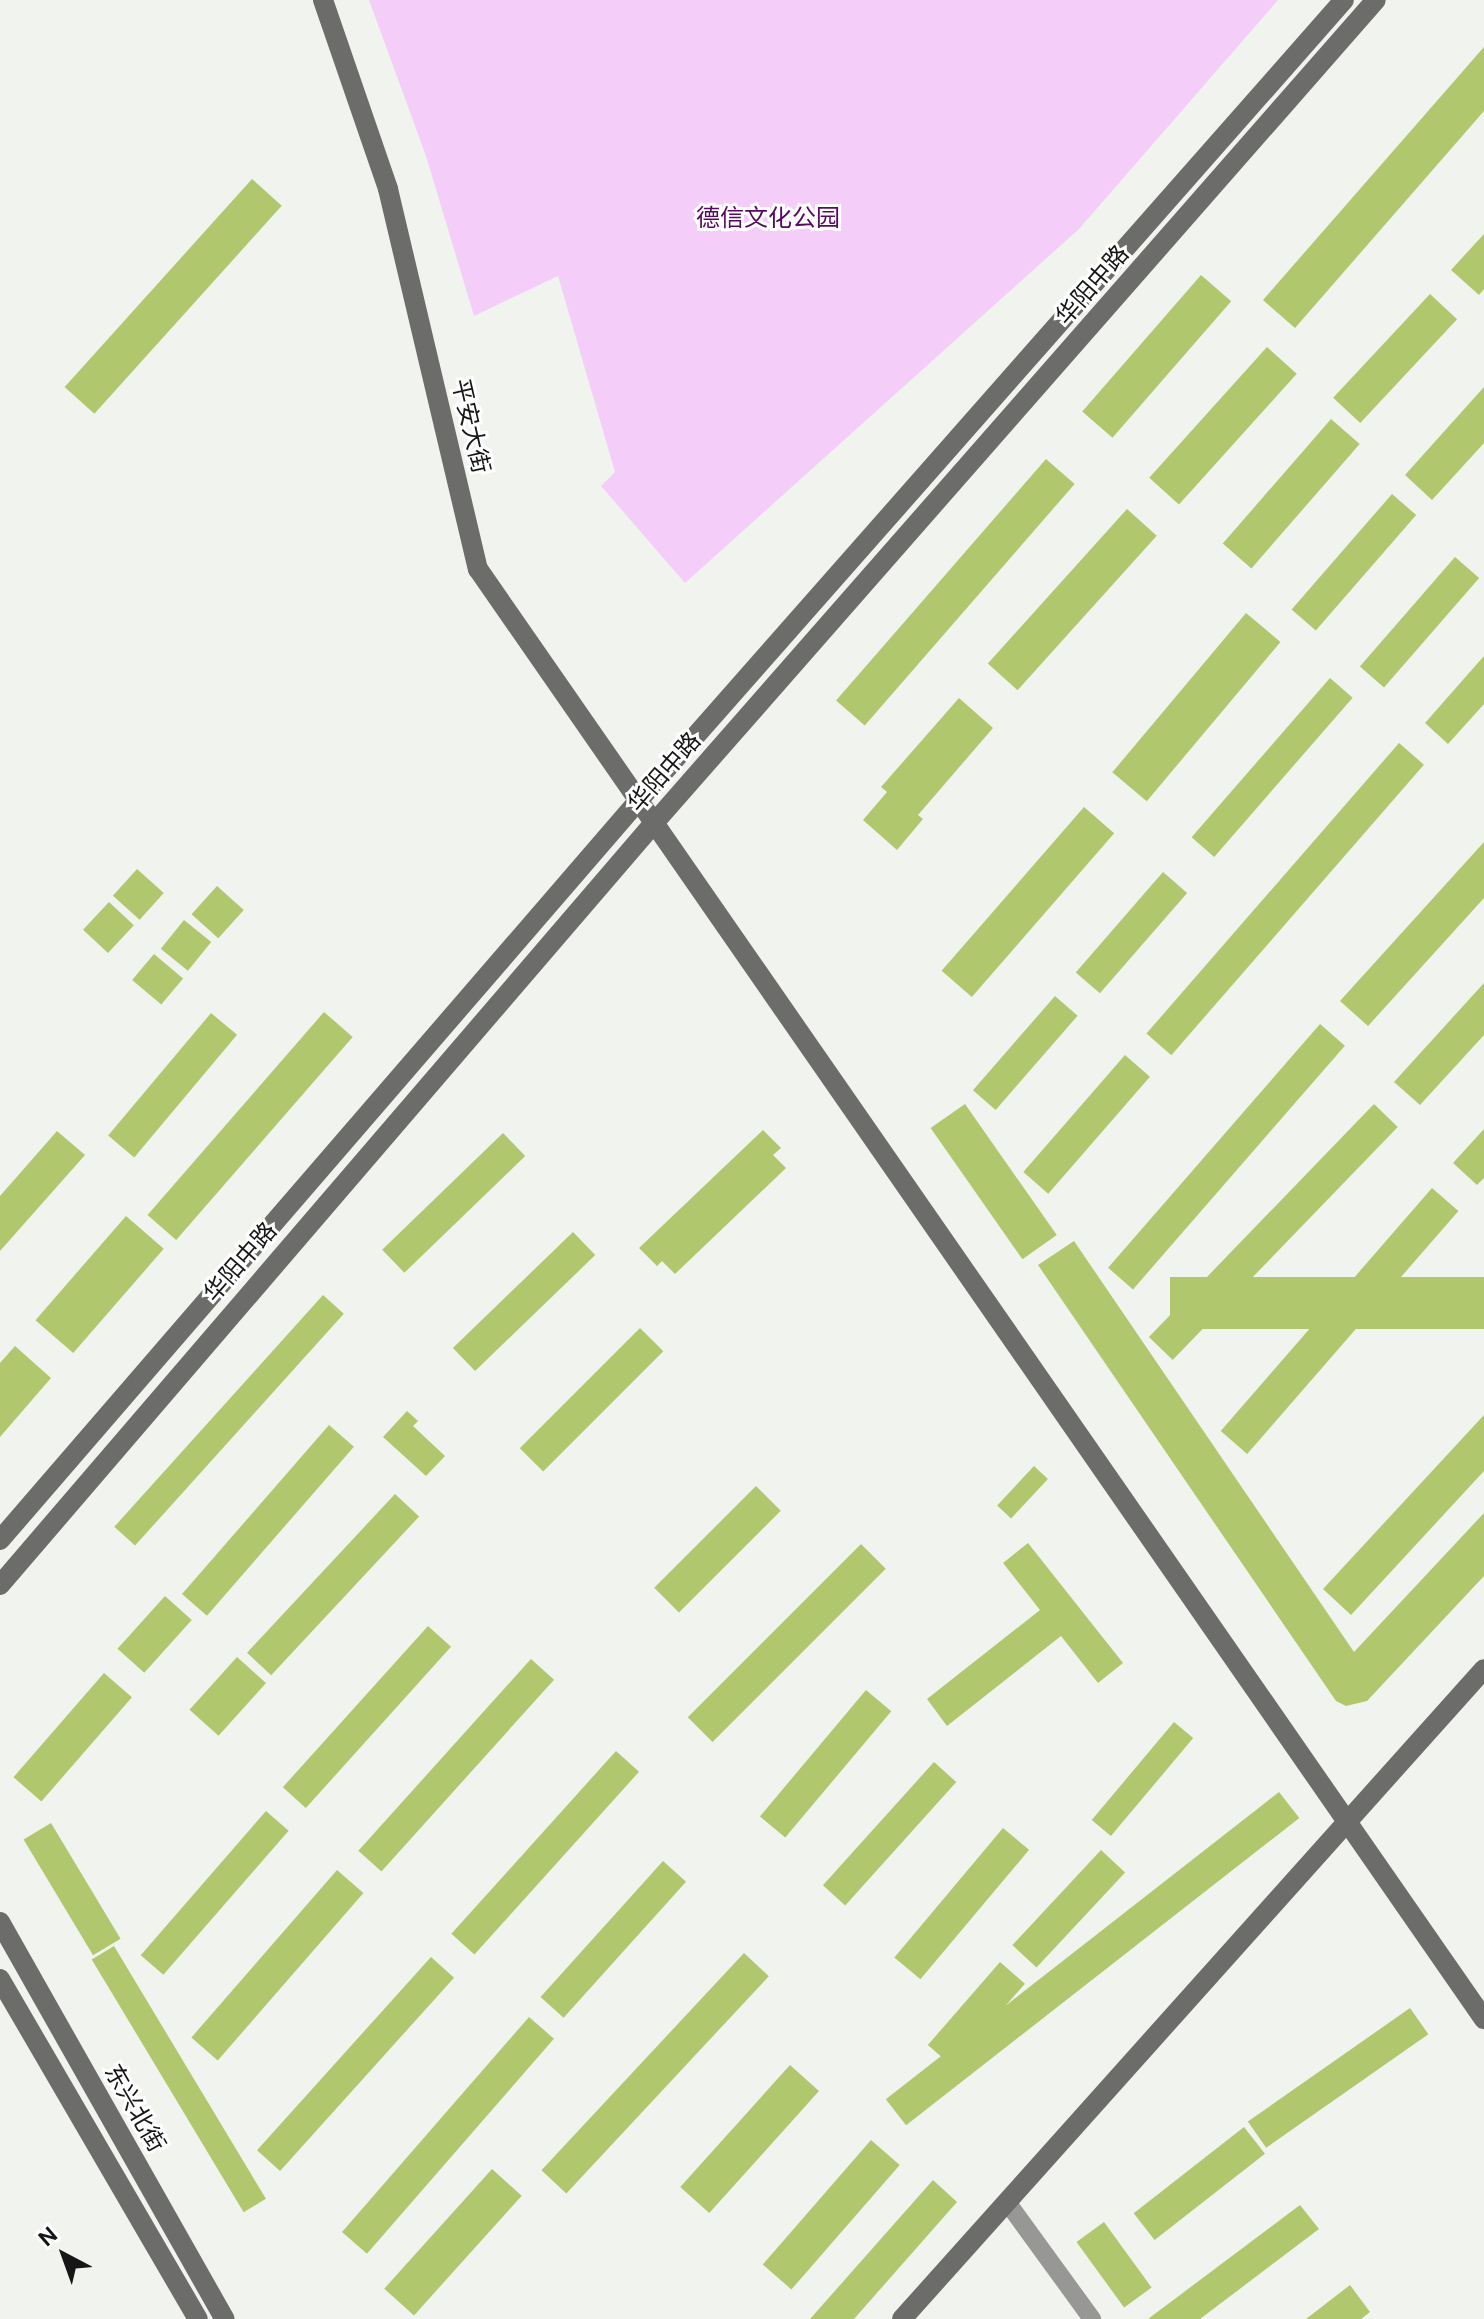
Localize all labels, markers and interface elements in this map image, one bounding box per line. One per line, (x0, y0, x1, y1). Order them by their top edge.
park label: 德信文化公园 (696, 204, 840, 232)
street label: 华阳中路 (1050, 239, 1134, 331)
street label: 平安大街 (446, 376, 496, 476)
street label: 华阳中路 (622, 726, 706, 818)
street label: 华阳中路 (198, 1216, 282, 1308)
street label: 东兴北街 (99, 2059, 171, 2157)
north arrow (24, 2215, 104, 2295)
text: N (32, 2220, 63, 2253)

